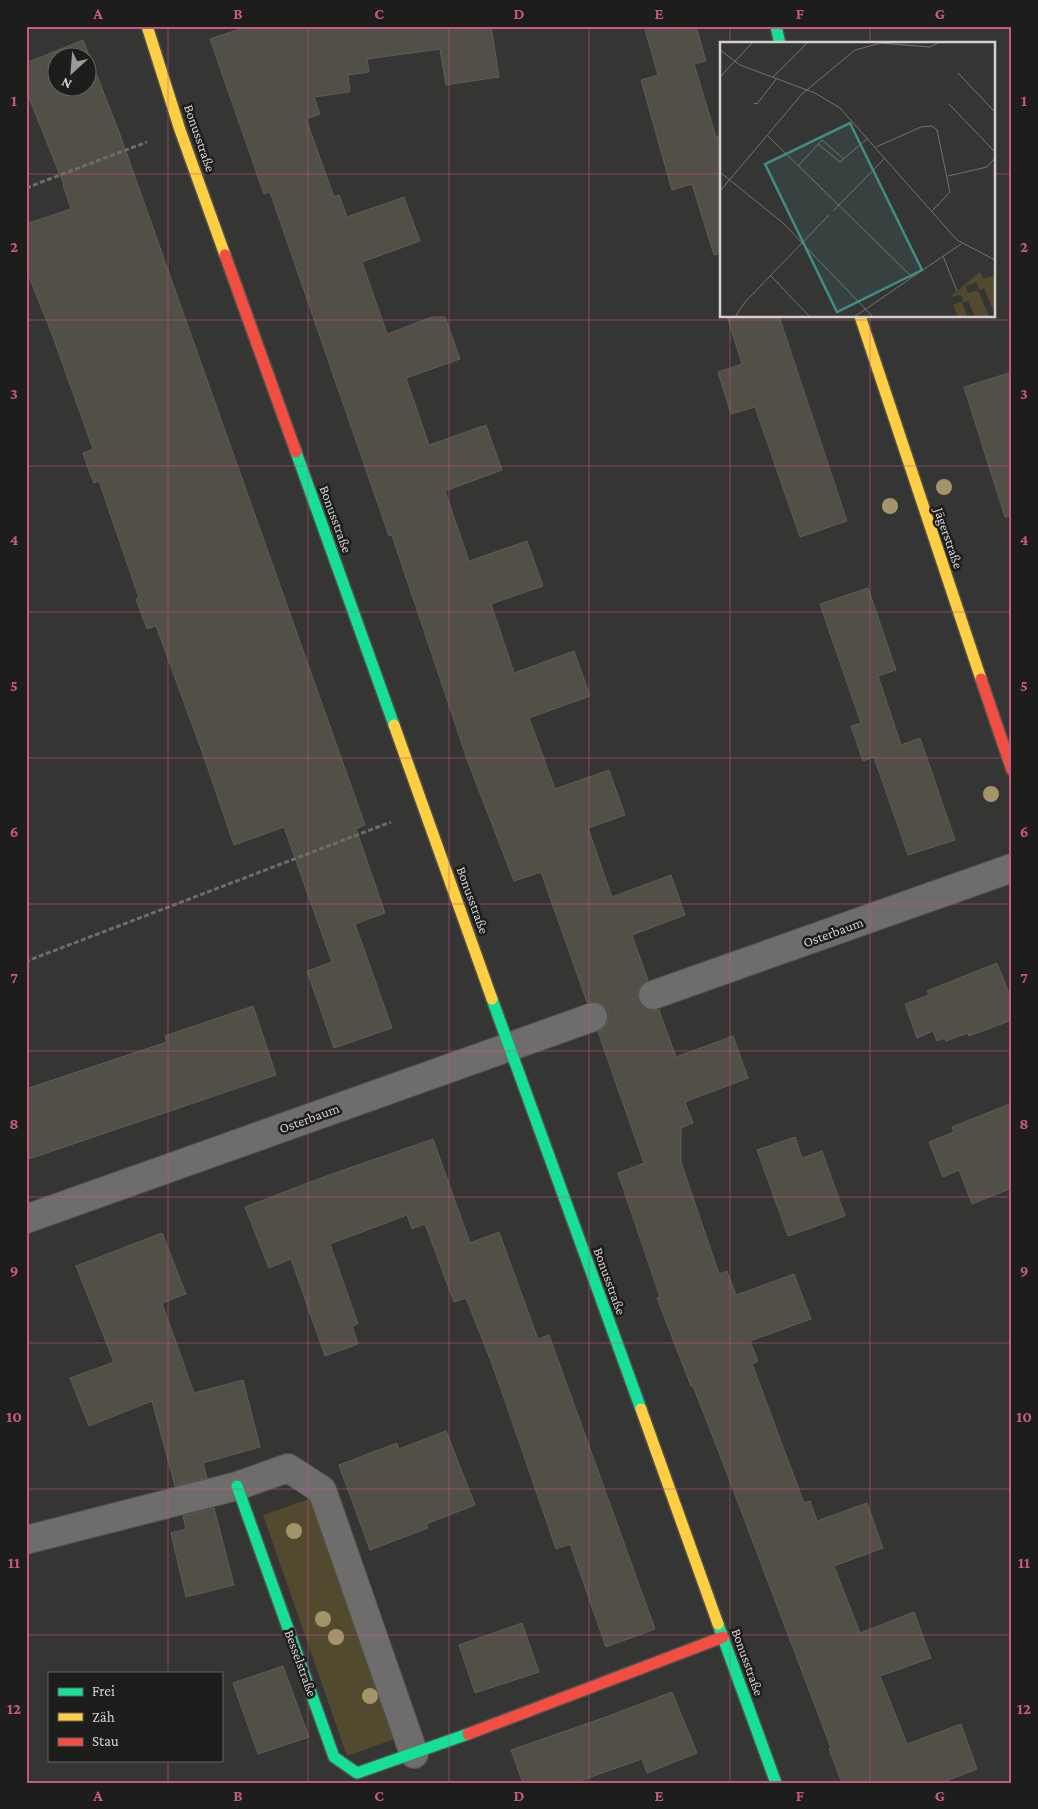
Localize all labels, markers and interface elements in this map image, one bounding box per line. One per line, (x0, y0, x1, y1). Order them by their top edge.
text: A (92, 5, 103, 22)
text: B (233, 5, 243, 22)
text: C (374, 5, 384, 22)
text: D (513, 5, 525, 22)
text: E (654, 5, 664, 22)
text: F (796, 5, 805, 22)
text: G (935, 5, 945, 22)
inset map (720, 42, 996, 318)
north arrow (48, 48, 98, 98)
text: N (58, 74, 74, 93)
text: 1 (11, 92, 17, 109)
text: 1 (1021, 92, 1027, 109)
street label: Bonusstraße (181, 102, 219, 174)
text: 2 (10, 238, 18, 255)
text: 2 (1020, 238, 1028, 255)
text: 3 (10, 385, 18, 402)
text: 3 (1020, 385, 1028, 402)
street label: Bonusstraße (316, 483, 356, 555)
street label: Jägerstraße (930, 503, 967, 571)
text: 4 (10, 531, 19, 548)
text: 4 (1020, 531, 1029, 548)
text: 5 (10, 677, 18, 694)
text: 5 (1020, 677, 1028, 694)
text: 6 (10, 823, 18, 840)
text: 6 (1020, 823, 1028, 840)
street label: Bonusstraße (453, 864, 493, 936)
street label: Osterbaum (801, 914, 865, 950)
text: 7 (10, 969, 18, 986)
text: 7 (1020, 969, 1028, 986)
street label: Osterbaum (277, 1100, 341, 1136)
text: 8 (9, 1115, 19, 1132)
text: 8 (1019, 1115, 1029, 1132)
street label: Bonusstraße (590, 1245, 630, 1317)
text: 9 (10, 1262, 18, 1279)
text: 9 (1020, 1262, 1028, 1279)
text: 10 (6, 1408, 22, 1425)
text: 10 (1016, 1408, 1032, 1425)
text: 11 (8, 1554, 20, 1571)
text: 11 (1018, 1554, 1030, 1571)
street label: Bonusstraße (728, 1626, 768, 1698)
street label: Besselstraße (282, 1627, 320, 1699)
legend (48, 1672, 222, 1762)
text: Frei (92, 1683, 115, 1699)
text: 12 (7, 1700, 21, 1717)
text: 12 (1017, 1700, 1031, 1717)
text: Zäh (92, 1709, 115, 1725)
text: Stau (92, 1733, 119, 1749)
text: A (92, 1787, 103, 1804)
text: B (233, 1787, 243, 1804)
text: C (374, 1787, 384, 1804)
text: D (513, 1787, 525, 1804)
text: E (654, 1787, 664, 1804)
text: F (796, 1787, 805, 1804)
text: G (935, 1787, 945, 1804)

